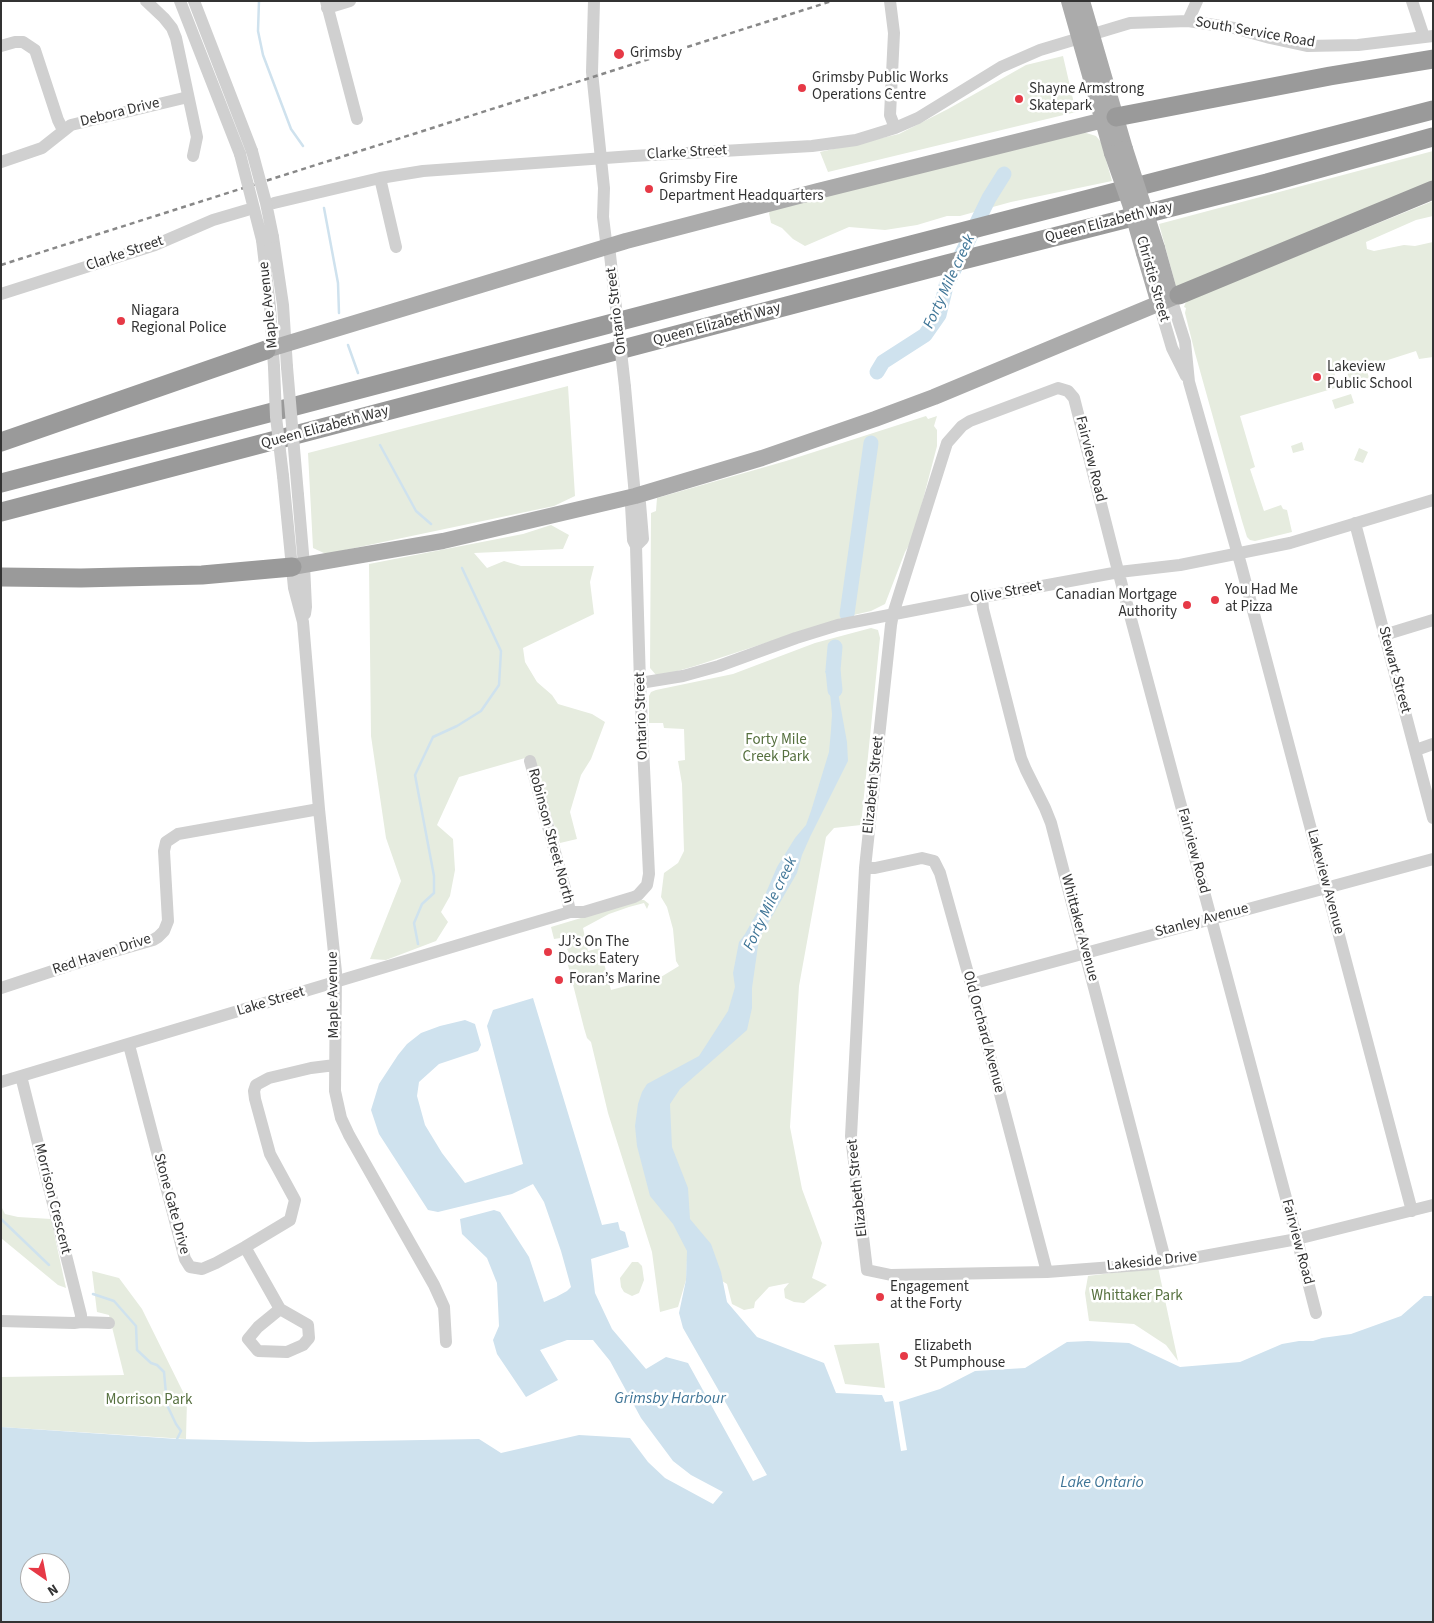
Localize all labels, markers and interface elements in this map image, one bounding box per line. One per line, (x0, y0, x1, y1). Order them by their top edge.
street label: South Service Road (1194, 14, 1316, 52)
place label: Grimsby (630, 45, 682, 63)
marker: Grimsby (612, 47, 626, 61)
place label: Grimsby Public Works Operations Centre (812, 70, 948, 105)
place label: Shayne Armstrong Skatepark (1029, 81, 1144, 116)
marker: Grimsby Public Works Operations Centre (796, 82, 808, 94)
marker: Shayne Armstrong Skatepark (1013, 93, 1025, 105)
street label: Debora Drive (79, 94, 161, 132)
street label: Clarke Street (646, 142, 728, 164)
place label: Grimsby Fire Department Headquarters (659, 171, 824, 206)
marker: Grimsby Fire Department Headquarters (643, 183, 655, 195)
street label: Queen Elizabeth Way (1043, 198, 1175, 248)
street label: Clarke Street (84, 232, 166, 276)
water label: Forty Mile creek (920, 232, 980, 332)
street label: Christie Street (1131, 234, 1173, 324)
street label: Maple Avenue (255, 261, 283, 349)
street label: Ontario Street (603, 266, 631, 356)
street label: Queen Elizabeth Way (651, 299, 783, 351)
place label: Niagara Regional Police (131, 303, 226, 338)
marker: Niagara Regional Police (115, 315, 127, 327)
place label: Lakeview Public School (1327, 359, 1412, 394)
marker: Lakeview Public School (1311, 371, 1323, 383)
street label: Queen Elizabeth Way (259, 402, 391, 454)
street label: Fairview Road (1071, 414, 1109, 504)
street label: Olive Street (969, 578, 1043, 608)
place label: You Had Me at Pizza (1225, 582, 1298, 617)
place label: Canadian Mortgage Authority (1055, 587, 1177, 622)
marker: You Had Me at Pizza (1209, 594, 1221, 606)
marker: Canadian Mortgage Authority (1181, 599, 1193, 611)
street label: Stewart Street (1374, 625, 1414, 715)
street label: Ontario Street (631, 672, 653, 760)
park label: Forty Mile Creek Park (743, 732, 809, 767)
street label: Elizabeth Street (860, 735, 888, 835)
street label: Robinson Street North (523, 766, 577, 906)
street label: Fairview Road (1173, 806, 1213, 896)
street label: Lakeview Avenue (1302, 828, 1348, 936)
water label: Forty Mile creek (740, 854, 802, 954)
street label: Whittaker Avenue (1056, 873, 1102, 983)
street label: Stanley Avenue (1153, 900, 1251, 942)
street label: Red Haven Drive (50, 931, 154, 979)
place label: JJ’s On The Docks Eatery (558, 934, 639, 969)
marker: JJ’s On The Docks Eatery (542, 946, 554, 958)
street label: Maple Avenue (324, 951, 344, 1039)
street label: Old Orchard Avenue (958, 969, 1008, 1095)
place label: Foran’s Marine (569, 971, 660, 989)
marker: Foran’s Marine (553, 974, 565, 986)
street label: Lake Street (235, 983, 307, 1021)
street label: Elizabeth Street (844, 1138, 872, 1238)
street label: Morrison Crescent (30, 1142, 74, 1256)
street label: Stone Gate Drive (149, 1152, 193, 1256)
street label: Fairview Road (1277, 1197, 1317, 1287)
street label: Lakeside Drive (1106, 1248, 1198, 1276)
place label: Engagement at the Forty (890, 1279, 969, 1314)
park label: Whittaker Park (1091, 1288, 1183, 1306)
marker: Engagement at the Forty (874, 1291, 886, 1303)
place label: Elizabeth St Pumphouse (914, 1338, 1005, 1373)
marker: Elizabeth St Pumphouse (898, 1350, 910, 1362)
water label: Grimsby Harbour (614, 1389, 726, 1409)
park label: Morrison Park (106, 1392, 192, 1410)
water label: Lake Ontario (1060, 1473, 1144, 1493)
north arrow (20, 1553, 70, 1603)
text: N (43, 1579, 62, 1601)

